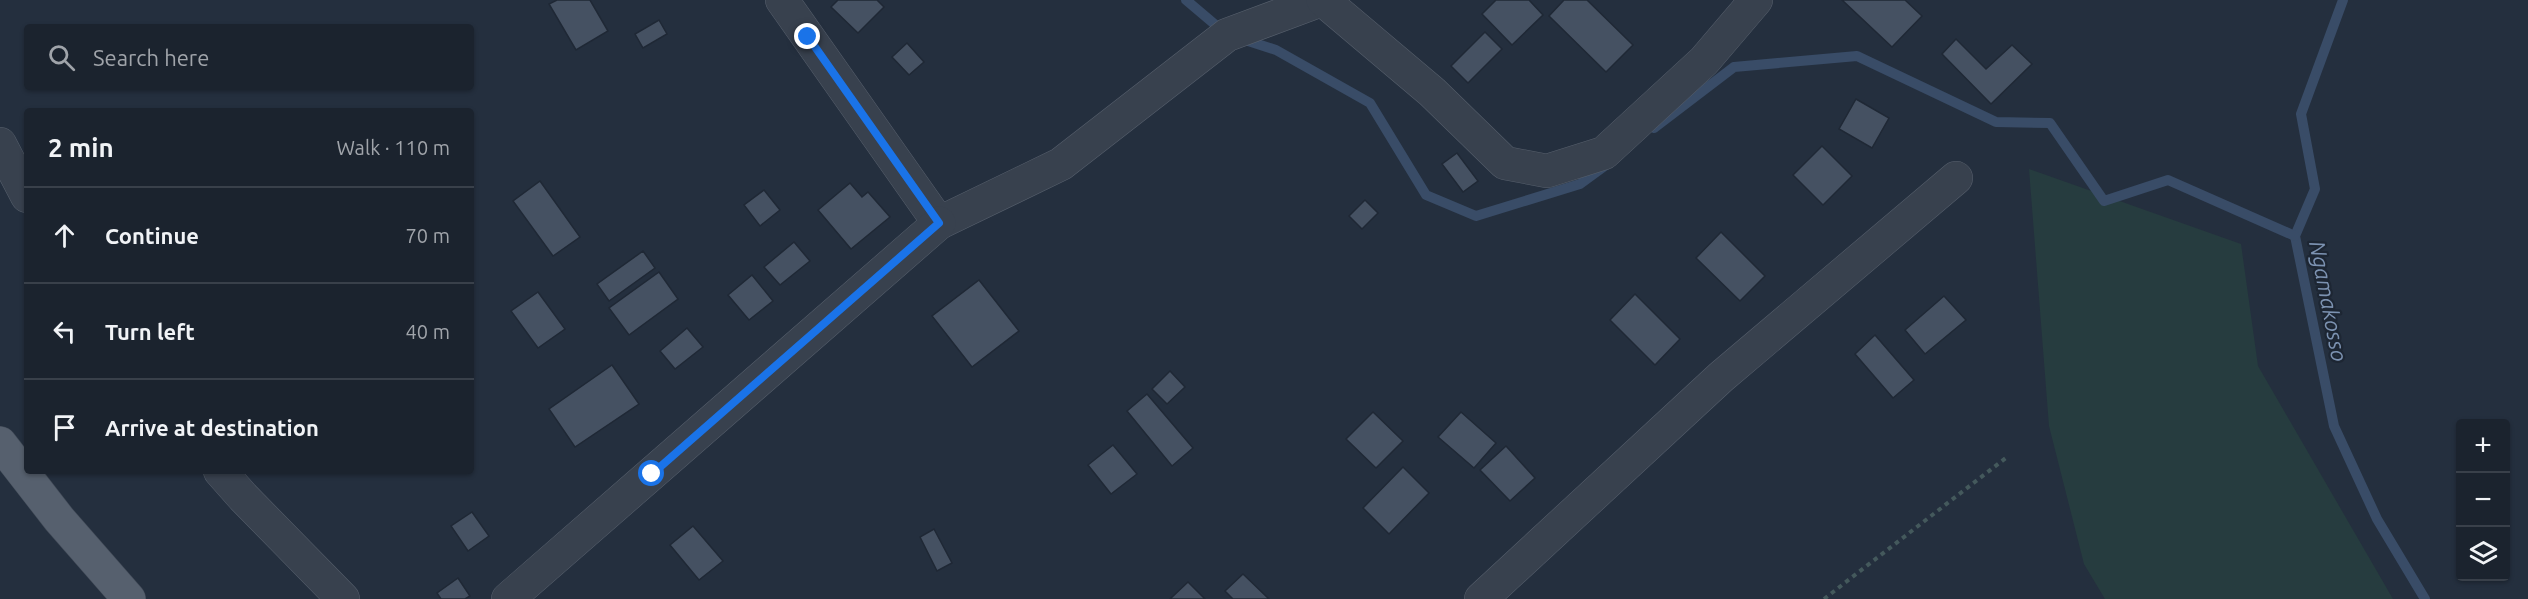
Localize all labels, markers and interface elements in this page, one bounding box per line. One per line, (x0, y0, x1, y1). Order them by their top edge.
route end (794, 23, 820, 49)
search box (24, 24, 474, 90)
icon: search (45, 41, 78, 74)
text: Search here (93, 45, 209, 70)
text: 2 min (48, 133, 114, 162)
text: Walk · 110 m (337, 136, 450, 159)
icon: ahead (48, 219, 81, 252)
text: Continue (105, 223, 199, 248)
text: 70 m (406, 224, 450, 247)
water label: Ngamakosso (2305, 239, 2353, 363)
icon: left (48, 315, 81, 348)
text: Turn left (105, 319, 195, 344)
text: 40 m (406, 320, 450, 343)
icon: arrive (48, 411, 81, 444)
text: Arrive at destination (105, 415, 319, 440)
map controls (2456, 419, 2510, 581)
button: + (2456, 419, 2510, 473)
route start (638, 460, 664, 486)
button: − (2456, 473, 2510, 527)
button: layers (2456, 527, 2510, 581)

